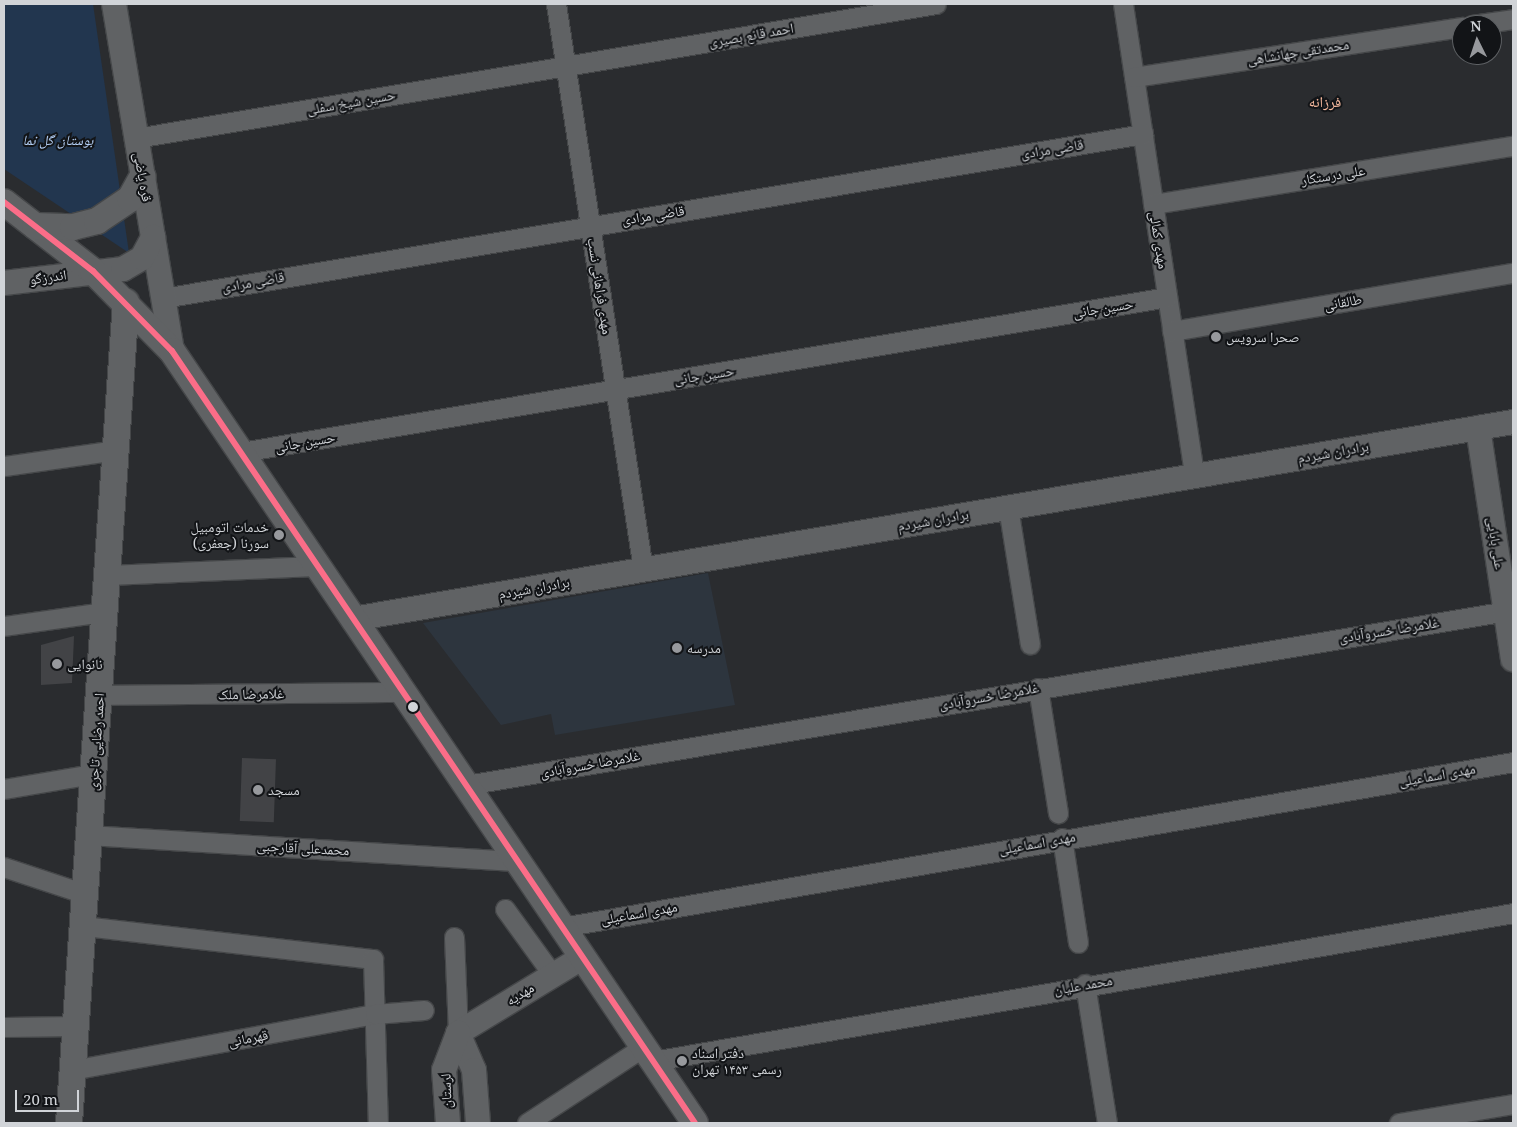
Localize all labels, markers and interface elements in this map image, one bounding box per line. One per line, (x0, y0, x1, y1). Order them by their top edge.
north arrow (1452, 15, 1502, 65)
text: N (1470, 16, 1482, 35)
street label: احمد قانع بصیری (707, 19, 795, 51)
street label: محمدتقی جهانشاهی (1246, 36, 1350, 68)
street label: حسین شیخ سفلی (305, 86, 397, 118)
district label: فرزانه (1309, 93, 1341, 111)
park label: بوستان گل نما (23, 132, 93, 148)
street label: قاضی مرادی (1019, 136, 1085, 162)
street label: قره یاضی (130, 151, 156, 203)
street label: علی درستکار (1300, 162, 1366, 188)
street label: قاضی مرادی (620, 202, 686, 228)
street label: مهدی کمالی (1146, 210, 1172, 270)
street label: مهدی فراهانی نسب (584, 236, 616, 336)
street label: اندرزگو (29, 266, 67, 288)
street label: قاضی مرادی (220, 268, 286, 296)
street label: طالقانی (1323, 290, 1363, 314)
street label: حسین جانی (1072, 295, 1134, 321)
place label: صحرا سرویس (1226, 329, 1299, 345)
marker: صحرا سرویس (1210, 331, 1222, 343)
street label: حسین جانی (673, 362, 735, 388)
street label: حسین جانی (274, 428, 336, 456)
street label: برادران شیردم (1296, 437, 1370, 467)
street label: برادران شیردم (896, 505, 970, 535)
street label: علی بابایی (1484, 516, 1508, 570)
place label: خدمات اتومبیل سورنا (جعفری) (191, 519, 269, 552)
marker: خدمات اتومبیل سورنا (جعفری) (273, 529, 285, 541)
street label: برادران شیردم (497, 573, 571, 603)
street label: غلامرضا خسروآبادی (1338, 614, 1440, 646)
place label: مدرسه (687, 640, 721, 656)
marker: مدرسه (671, 642, 683, 654)
place label: نانوایی (67, 656, 103, 672)
marker: نانوایی (51, 658, 63, 670)
street label: غلامرضا خسروآبادی (938, 679, 1040, 713)
street label: غلامرضا ملک (218, 685, 284, 703)
street label: احمد رضایی تاجری (84, 693, 108, 791)
unlabelled marker (408, 702, 418, 712)
street label: غلامرضا خسروآبادی (539, 747, 641, 781)
street label: مهدی اسماعیلی (1397, 760, 1477, 790)
place label: مسجد (268, 782, 300, 798)
marker: مسجد (252, 784, 264, 796)
street label: مهدی اسماعیلی (997, 828, 1077, 858)
street label: محمدعلی آقارجبی (256, 837, 350, 859)
street label: مهدی اسماعیلی (599, 898, 679, 928)
street label: محمد علیان (1052, 972, 1114, 998)
street label: مهدیه (503, 979, 537, 1009)
street label: قهرمانی (227, 1026, 269, 1050)
place label: دفتر اسناد رسمی ۱۴۵۳ تهران (692, 1045, 782, 1078)
marker: دفتر اسناد رسمی ۱۴۵۳ تهران (676, 1055, 688, 1067)
street label: لرستان (437, 1073, 455, 1109)
scale bar (18, 1080, 81, 1112)
text: 20 m (23, 1089, 58, 1109)

